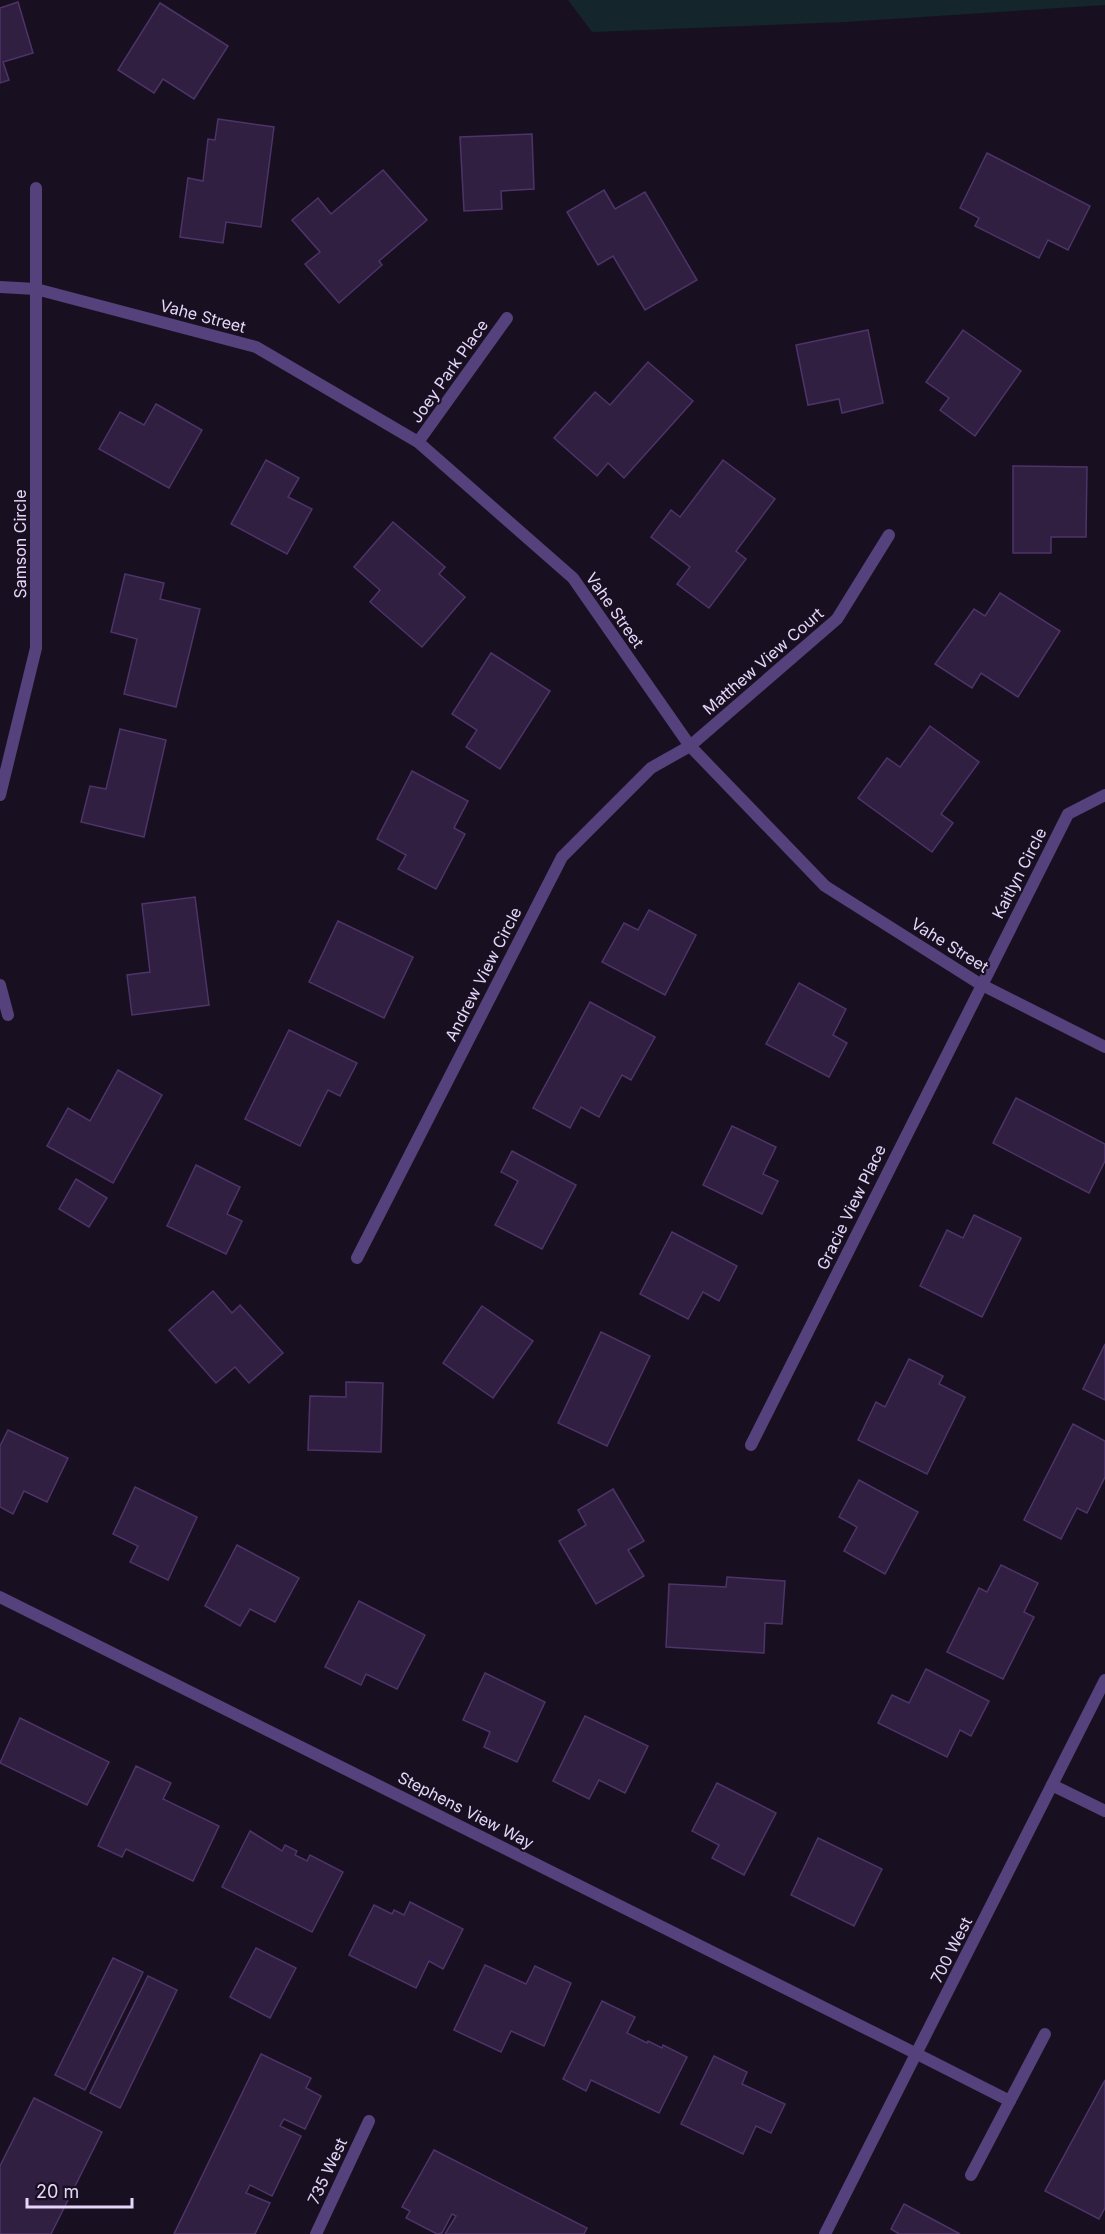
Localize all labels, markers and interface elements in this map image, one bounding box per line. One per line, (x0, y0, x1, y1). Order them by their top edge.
street label: Vahe Street (158, 295, 248, 337)
street label: Joey Park Place (406, 315, 492, 427)
street label: Samson Circle (10, 490, 30, 598)
street label: Vahe Street (582, 568, 648, 652)
street label: Matthew View Court (699, 603, 827, 719)
street label: Kaitlyn Circle (988, 824, 1050, 922)
street label: Andrew View Circle (441, 904, 525, 1044)
street label: Vahe Street (908, 913, 992, 977)
street label: Gracie View Place (812, 1141, 890, 1273)
street label: Stephens View Way (395, 1767, 537, 1853)
street label: 700 West (926, 1914, 976, 1986)
street label: 735 West (303, 2135, 351, 2207)
scale bar (27, 2171, 132, 2209)
text: 20 m (36, 2181, 79, 2202)

